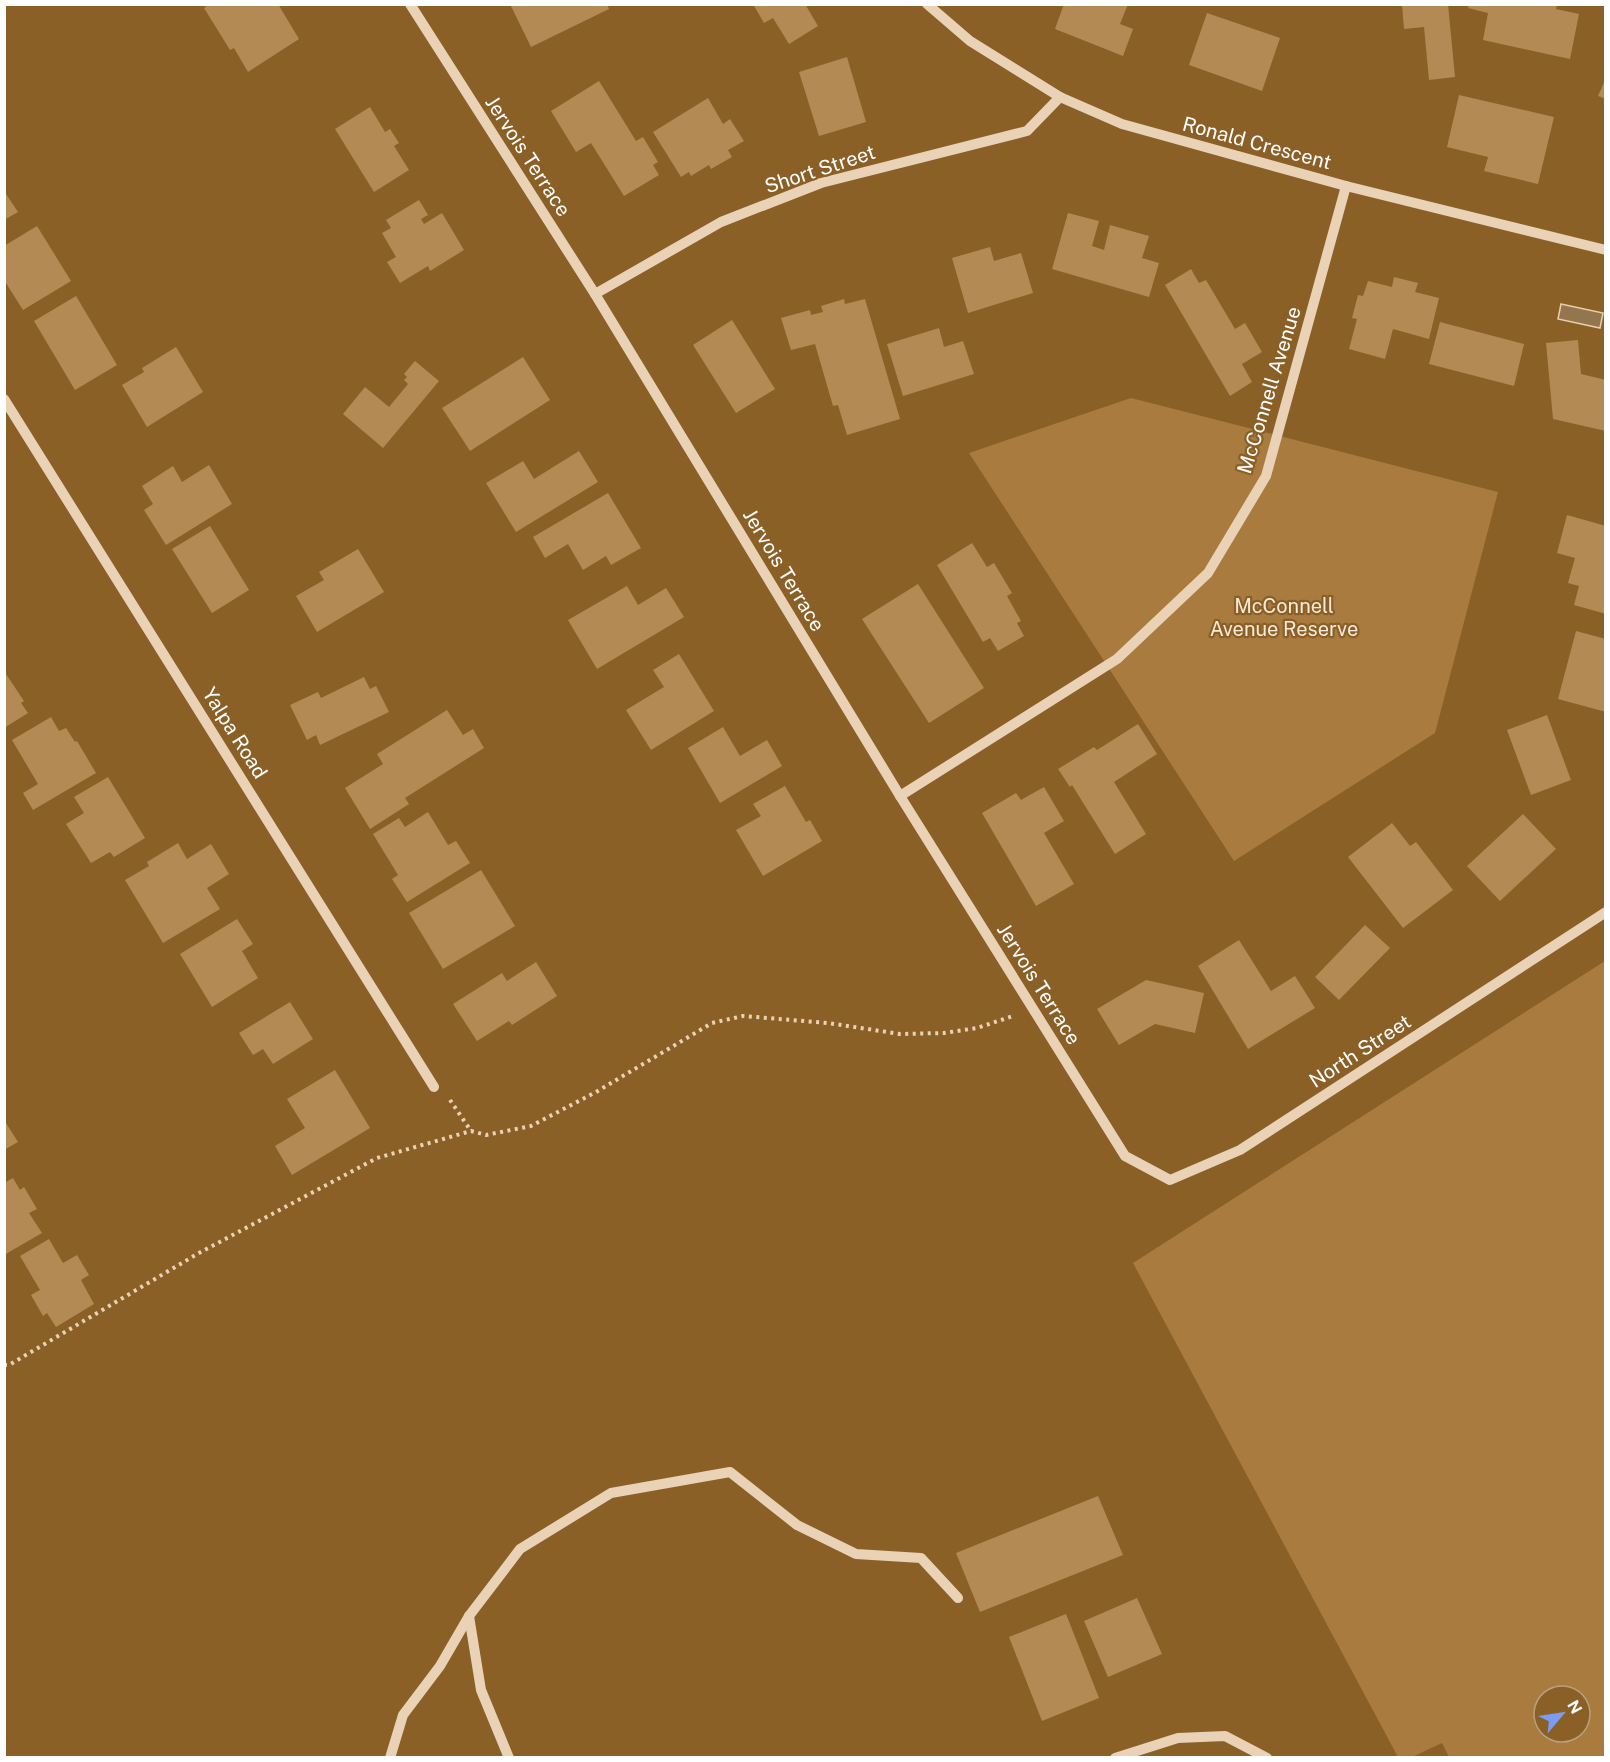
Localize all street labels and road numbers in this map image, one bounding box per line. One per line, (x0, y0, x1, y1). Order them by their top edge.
street label: Jervois Terrace (480, 91, 576, 221)
street label: Ronald Crescent (1180, 112, 1334, 174)
street label: Short Street (762, 140, 878, 198)
street label: McConnell Avenue (1232, 304, 1306, 476)
street label: Jervois Terrace (738, 504, 830, 636)
street label: Yalpa Road (198, 683, 272, 783)
street label: Jervois Terrace (992, 919, 1086, 1049)
street label: North Street (1305, 1009, 1415, 1093)

